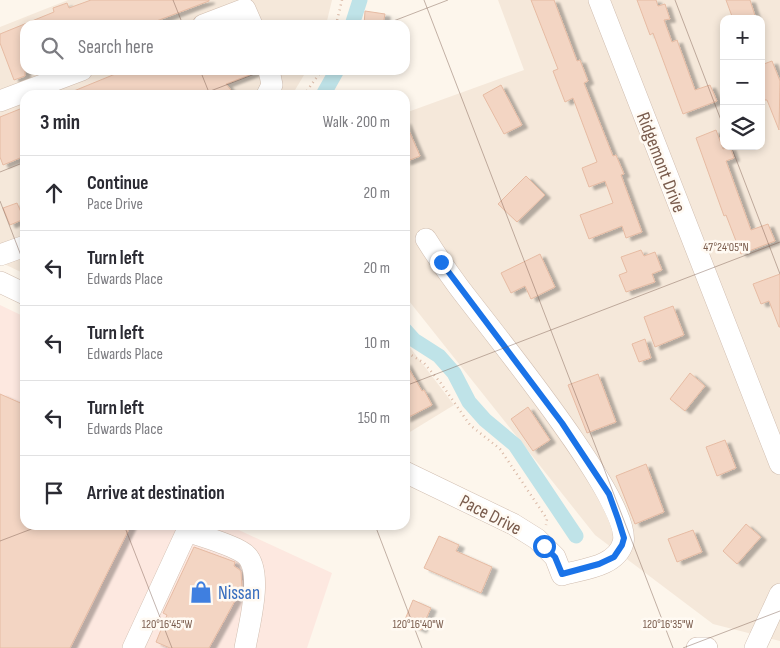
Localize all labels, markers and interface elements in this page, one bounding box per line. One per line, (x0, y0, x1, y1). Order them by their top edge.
map controls (720, 15, 765, 150)
button: + (720, 15, 765, 60)
search box (20, 20, 410, 75)
icon: search (38, 34, 66, 62)
text: Search here (78, 36, 154, 59)
button: − (720, 60, 765, 105)
button: layers (720, 105, 765, 150)
street label: Ridgemont Drive (631, 109, 690, 216)
text: 3 min (40, 110, 80, 135)
text: Walk · 200 m (323, 113, 390, 132)
text: Continue (87, 172, 148, 195)
icon: ahead (40, 179, 68, 207)
text: 20 m (363, 184, 390, 203)
text: Pace Drive (87, 195, 143, 214)
text: 47°24'05"N (703, 240, 749, 255)
text: Turn left (87, 247, 144, 270)
route end (430, 251, 453, 274)
icon: left (40, 254, 68, 282)
text: 20 m (363, 259, 390, 278)
text: Edwards Place (87, 270, 163, 289)
text: Turn left (87, 322, 144, 345)
icon: left (40, 329, 68, 357)
text: 10 m (364, 334, 390, 353)
text: Edwards Place (87, 345, 163, 364)
text: Turn left (87, 397, 144, 420)
icon: left (40, 404, 68, 432)
text: 150 m (358, 409, 390, 428)
text: Edwards Place (87, 420, 163, 439)
icon: arrive (40, 479, 68, 507)
text: Arrive at destination (87, 482, 225, 505)
street label: Pace Drive (455, 490, 525, 541)
route start (533, 535, 556, 558)
shop icon: Nissan (188, 579, 214, 605)
place label: Nissan (218, 582, 260, 605)
text: 120°16'45"W (142, 617, 193, 632)
text: 120°16'40"W (392, 617, 444, 632)
text: 120°16'35"W (643, 617, 694, 632)

